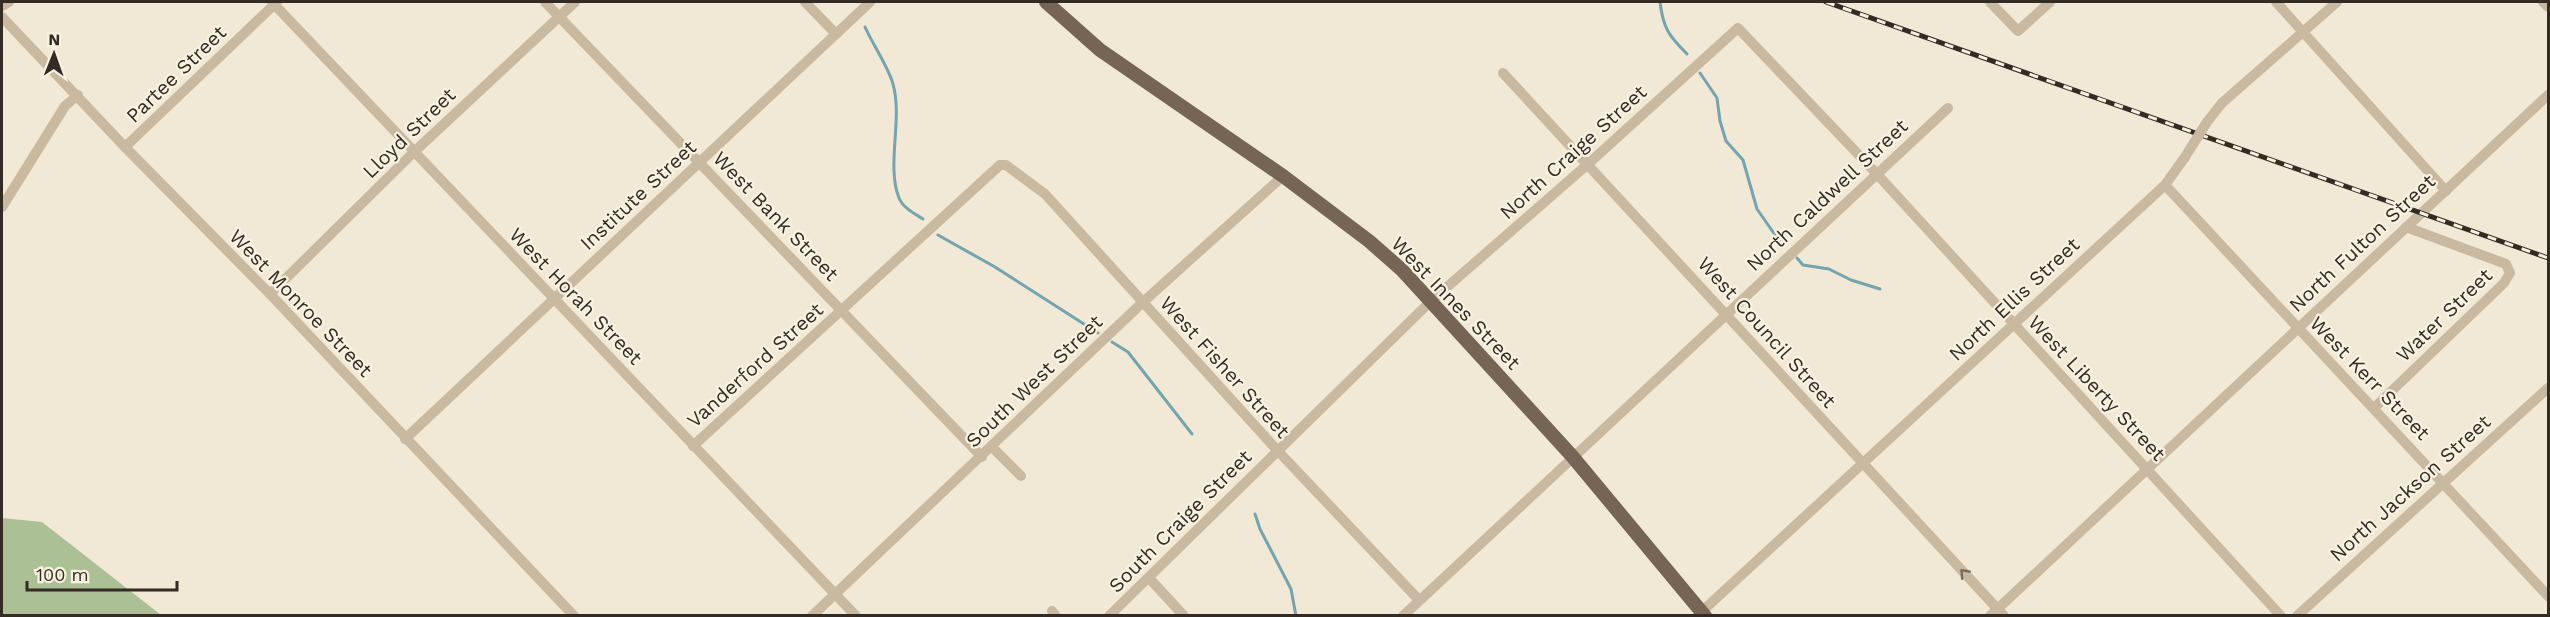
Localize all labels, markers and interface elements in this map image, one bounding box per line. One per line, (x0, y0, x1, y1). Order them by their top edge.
street label: Partee Street (121, 20, 231, 128)
north arrow (24, 24, 84, 84)
text: N (48, 30, 60, 49)
street label: North Craige Street (1495, 79, 1652, 224)
street label: Lloyd Street (358, 82, 461, 183)
street label: North Caldwell Street (1741, 114, 1913, 276)
street label: Institute Street (575, 135, 702, 255)
street label: West Bank Street (708, 146, 844, 286)
street label: North Fulton Street (2284, 169, 2440, 317)
street label: West Horah Street (505, 223, 648, 370)
street label: West Monroe Street (224, 224, 378, 382)
street label: West Innes Street (1386, 232, 1526, 375)
street label: North Ellis Street (1944, 232, 2085, 366)
street label: West Council Street (1693, 251, 1842, 413)
street label: Water Street (2391, 263, 2497, 367)
street label: West Fisher Street (1155, 291, 1295, 443)
street label: Vanderford Street (682, 297, 828, 432)
street label: South West Street (961, 309, 1108, 452)
street label: West Liberty Street (2023, 310, 2171, 466)
street label: West Kerr Street (2305, 311, 2436, 445)
street label: North Jackson Street (2325, 409, 2496, 566)
street label: South Craige Street (1104, 444, 1257, 597)
scale bar (27, 554, 177, 592)
text: 100 m (36, 564, 89, 585)
one-way arrow (1960, 569, 1971, 580)

